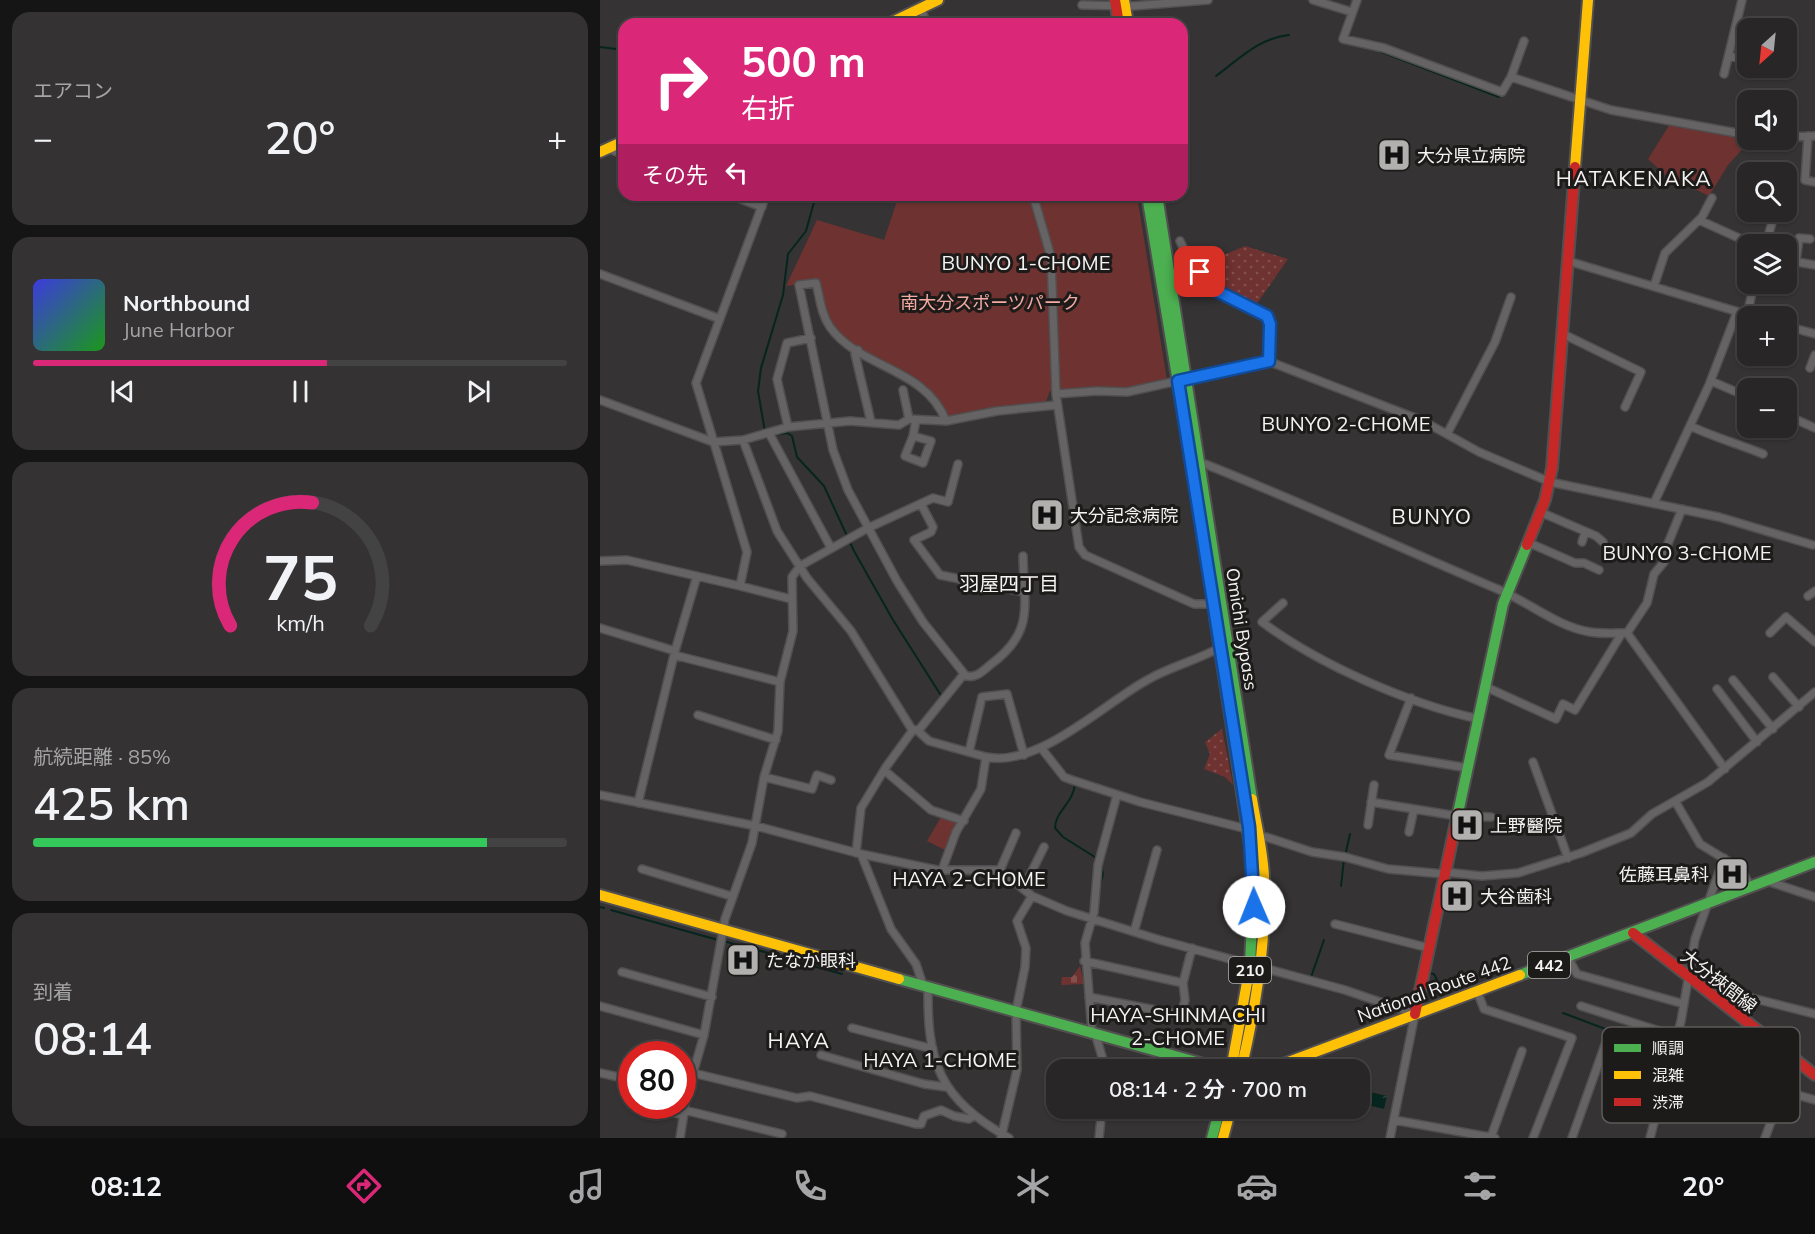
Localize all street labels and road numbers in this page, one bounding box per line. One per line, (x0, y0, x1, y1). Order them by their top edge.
street label: Omichi Bypass (1221, 566, 1263, 692)
street label: 大分挾間線 (1676, 944, 1762, 1018)
street label: National Route 442 (1354, 951, 1514, 1027)
road number: 442 (1528, 952, 1570, 978)
road number: 210 (1229, 957, 1271, 983)

